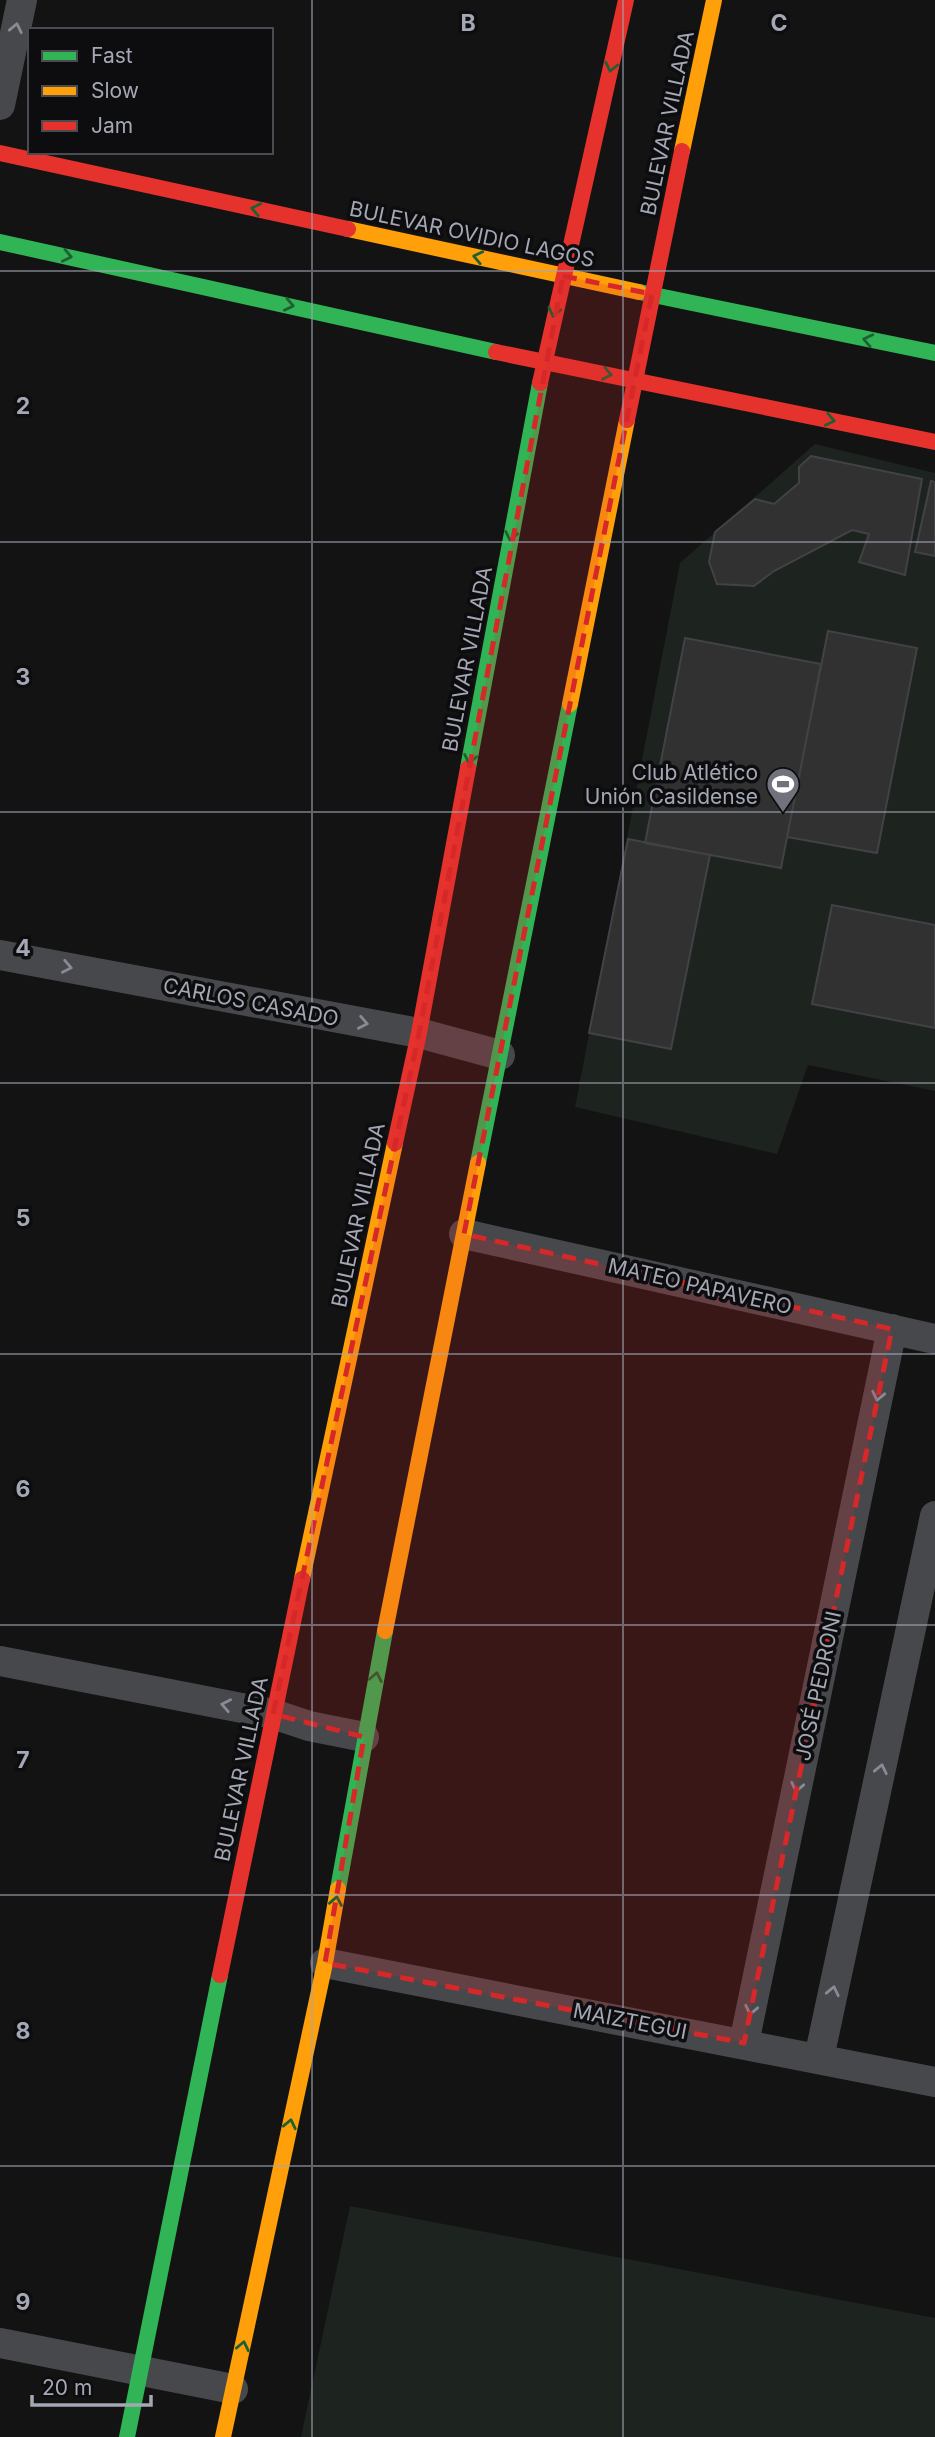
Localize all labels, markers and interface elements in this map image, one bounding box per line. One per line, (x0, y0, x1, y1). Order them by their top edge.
text: B (460, 9, 476, 37)
text: C (770, 9, 788, 37)
one-way arrow (8, 22, 23, 34)
legend (28, 28, 273, 154)
street label: BULEVAR VILLADA (635, 28, 699, 218)
text: Fast (91, 43, 133, 68)
one-way arrow (604, 60, 619, 72)
text: Slow (91, 78, 139, 103)
text: Jam (91, 113, 133, 138)
street label: BULEVAR OVIDIO LAGOS (347, 196, 597, 272)
one-way arrow (250, 202, 262, 217)
one-way arrow (61, 248, 73, 263)
one-way arrow (472, 251, 484, 266)
one-way arrow (283, 297, 295, 312)
one-way arrow (548, 306, 563, 318)
one-way arrow (862, 333, 874, 348)
one-way arrow (601, 365, 613, 380)
text: 2 (16, 392, 30, 420)
one-way arrow (824, 411, 836, 426)
one-way arrow (505, 530, 520, 542)
street label: BULEVAR VILLADA (437, 564, 497, 754)
text: 3 (16, 663, 30, 691)
one-way arrow (463, 753, 478, 765)
place label: Club Atlético Unión Casildense (585, 760, 758, 809)
sports icon: Club Atlético Unión Casildense (764, 765, 802, 814)
text: 4 (15, 934, 31, 962)
one-way arrow (61, 959, 73, 974)
street label: CARLOS CASADO (161, 973, 341, 1031)
one-way arrow (357, 1014, 369, 1029)
street label: BULEVAR VILLADA (326, 1120, 390, 1310)
text: 5 (16, 1204, 30, 1232)
street label: MATEO PAPAVERO (606, 1253, 794, 1319)
one-way arrow (872, 1390, 887, 1402)
text: 6 (16, 1475, 30, 1503)
street label: JOSÉ PEDRONI (789, 1609, 846, 1763)
one-way arrow (367, 1671, 382, 1683)
street label: BULEVAR VILLADA (209, 1674, 273, 1864)
one-way arrow (220, 1698, 232, 1713)
text: 7 (16, 1746, 30, 1774)
one-way arrow (873, 1763, 887, 1775)
one-way arrow (791, 1781, 806, 1793)
one-way arrow (327, 1895, 342, 1907)
one-way arrow (825, 1985, 840, 1997)
street label: MAIZTEGUI (571, 1998, 689, 2044)
one-way arrow (745, 2004, 760, 2016)
text: 8 (16, 2017, 30, 2045)
one-way arrow (282, 2118, 297, 2130)
text: 9 (16, 2288, 30, 2316)
one-way arrow (234, 2340, 249, 2352)
scale bar (32, 2364, 150, 2408)
text: 20 m (42, 2375, 92, 2400)

